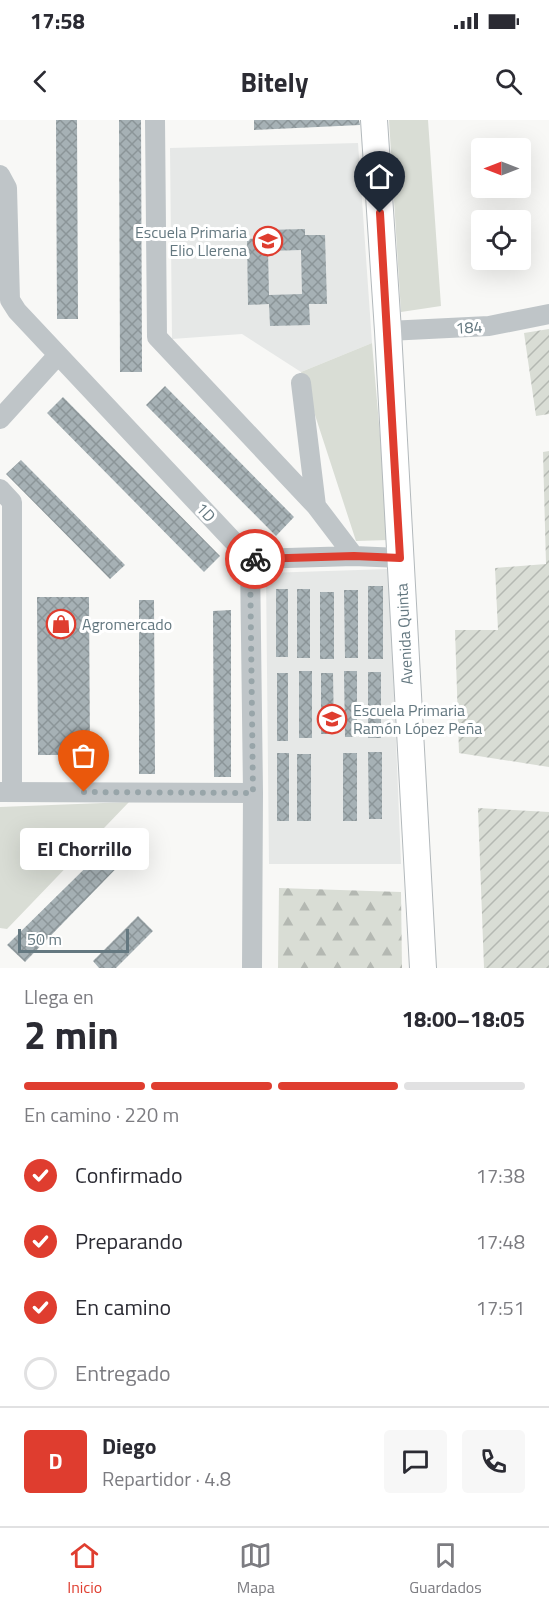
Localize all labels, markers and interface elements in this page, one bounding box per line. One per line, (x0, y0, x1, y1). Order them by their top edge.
text: 17:58 (30, 4, 85, 38)
text: Bitely (241, 61, 308, 102)
icon: back (24, 65, 57, 98)
icon: search (492, 65, 525, 98)
north arrow (471, 138, 531, 198)
map controls (471, 138, 531, 270)
pin (354, 151, 405, 213)
icon: home (363, 160, 396, 193)
button: locate (471, 210, 531, 270)
place label: Escuela Primaria Elio Llerena (135, 220, 247, 262)
school or university icon: Escuela Primaria Elio Llerena (252, 225, 284, 257)
street label: 184 (455, 314, 483, 340)
street label: 1D (191, 497, 221, 527)
courier (225, 529, 285, 589)
icon: bike (239, 543, 272, 576)
street label: Avenida Quinta (389, 583, 419, 685)
shop icon: Agromercado (45, 608, 77, 640)
place label: Agromercado (82, 612, 172, 636)
place label: Escuela Primaria Ramón López Peña (353, 698, 482, 740)
school or university icon: Escuela Primaria Ramón López Peña (316, 703, 348, 735)
pin (58, 730, 109, 792)
icon: bag (67, 739, 100, 772)
callout: El Chorrillo (20, 828, 148, 870)
text: El Chorrillo (37, 833, 132, 864)
scale bar (18, 926, 129, 953)
text: 50 m (27, 927, 62, 951)
text: Llega en (24, 981, 94, 1012)
text: 18:00–18:05 (402, 1002, 525, 1036)
text: 2 min (24, 1005, 119, 1064)
text: En camino · 220 m (24, 1099, 179, 1130)
text: Confirmado (75, 1158, 183, 1192)
icon: check (24, 1159, 57, 1192)
text: 17:38 (476, 1160, 525, 1191)
text: Preparando (75, 1224, 183, 1258)
icon: check (24, 1225, 57, 1258)
text: 17:48 (476, 1226, 525, 1257)
text: En camino (75, 1290, 171, 1324)
icon: check (24, 1291, 57, 1324)
text: 17:51 (476, 1292, 525, 1323)
text: Entregado (75, 1356, 171, 1390)
text: Diego (102, 1429, 156, 1463)
button: chat (384, 1430, 447, 1493)
button: phone (462, 1430, 525, 1493)
text: D (48, 1444, 63, 1478)
text: Repartidor · 4.8 (102, 1463, 231, 1494)
tab: Inicio (67, 1539, 102, 1599)
tab: Mapa (237, 1539, 275, 1599)
tab: Guardados (409, 1539, 482, 1599)

